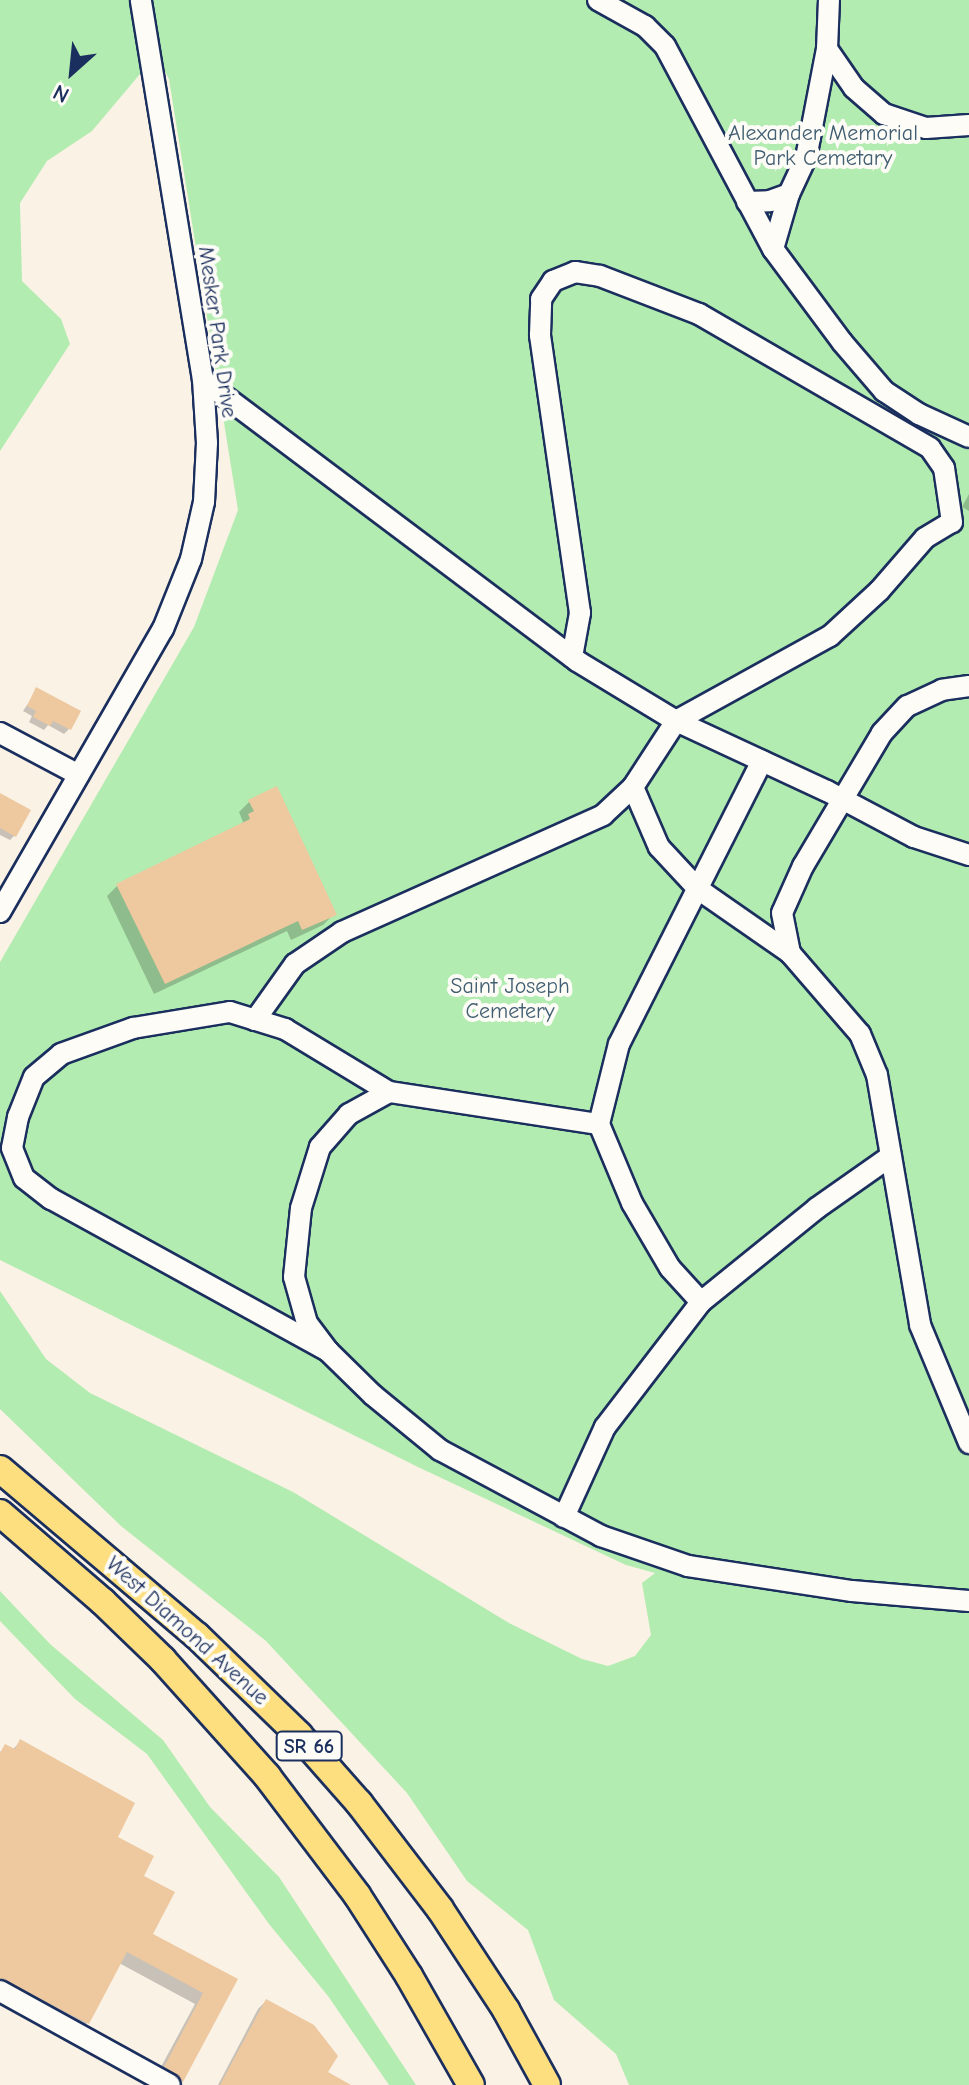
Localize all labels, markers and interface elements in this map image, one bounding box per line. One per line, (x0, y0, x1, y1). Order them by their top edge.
north arrow (32, 32, 112, 112)
text: N (49, 79, 73, 108)
park label: Alexander Memorial Park Cemetary (728, 120, 918, 172)
street label: Mesker Park Drive (192, 245, 242, 419)
park label: Saint Joseph Cemetery (450, 973, 570, 1024)
street label: West Diamond Avenue (100, 1551, 274, 1711)
road number: SR 66 (275, 1730, 343, 1762)

